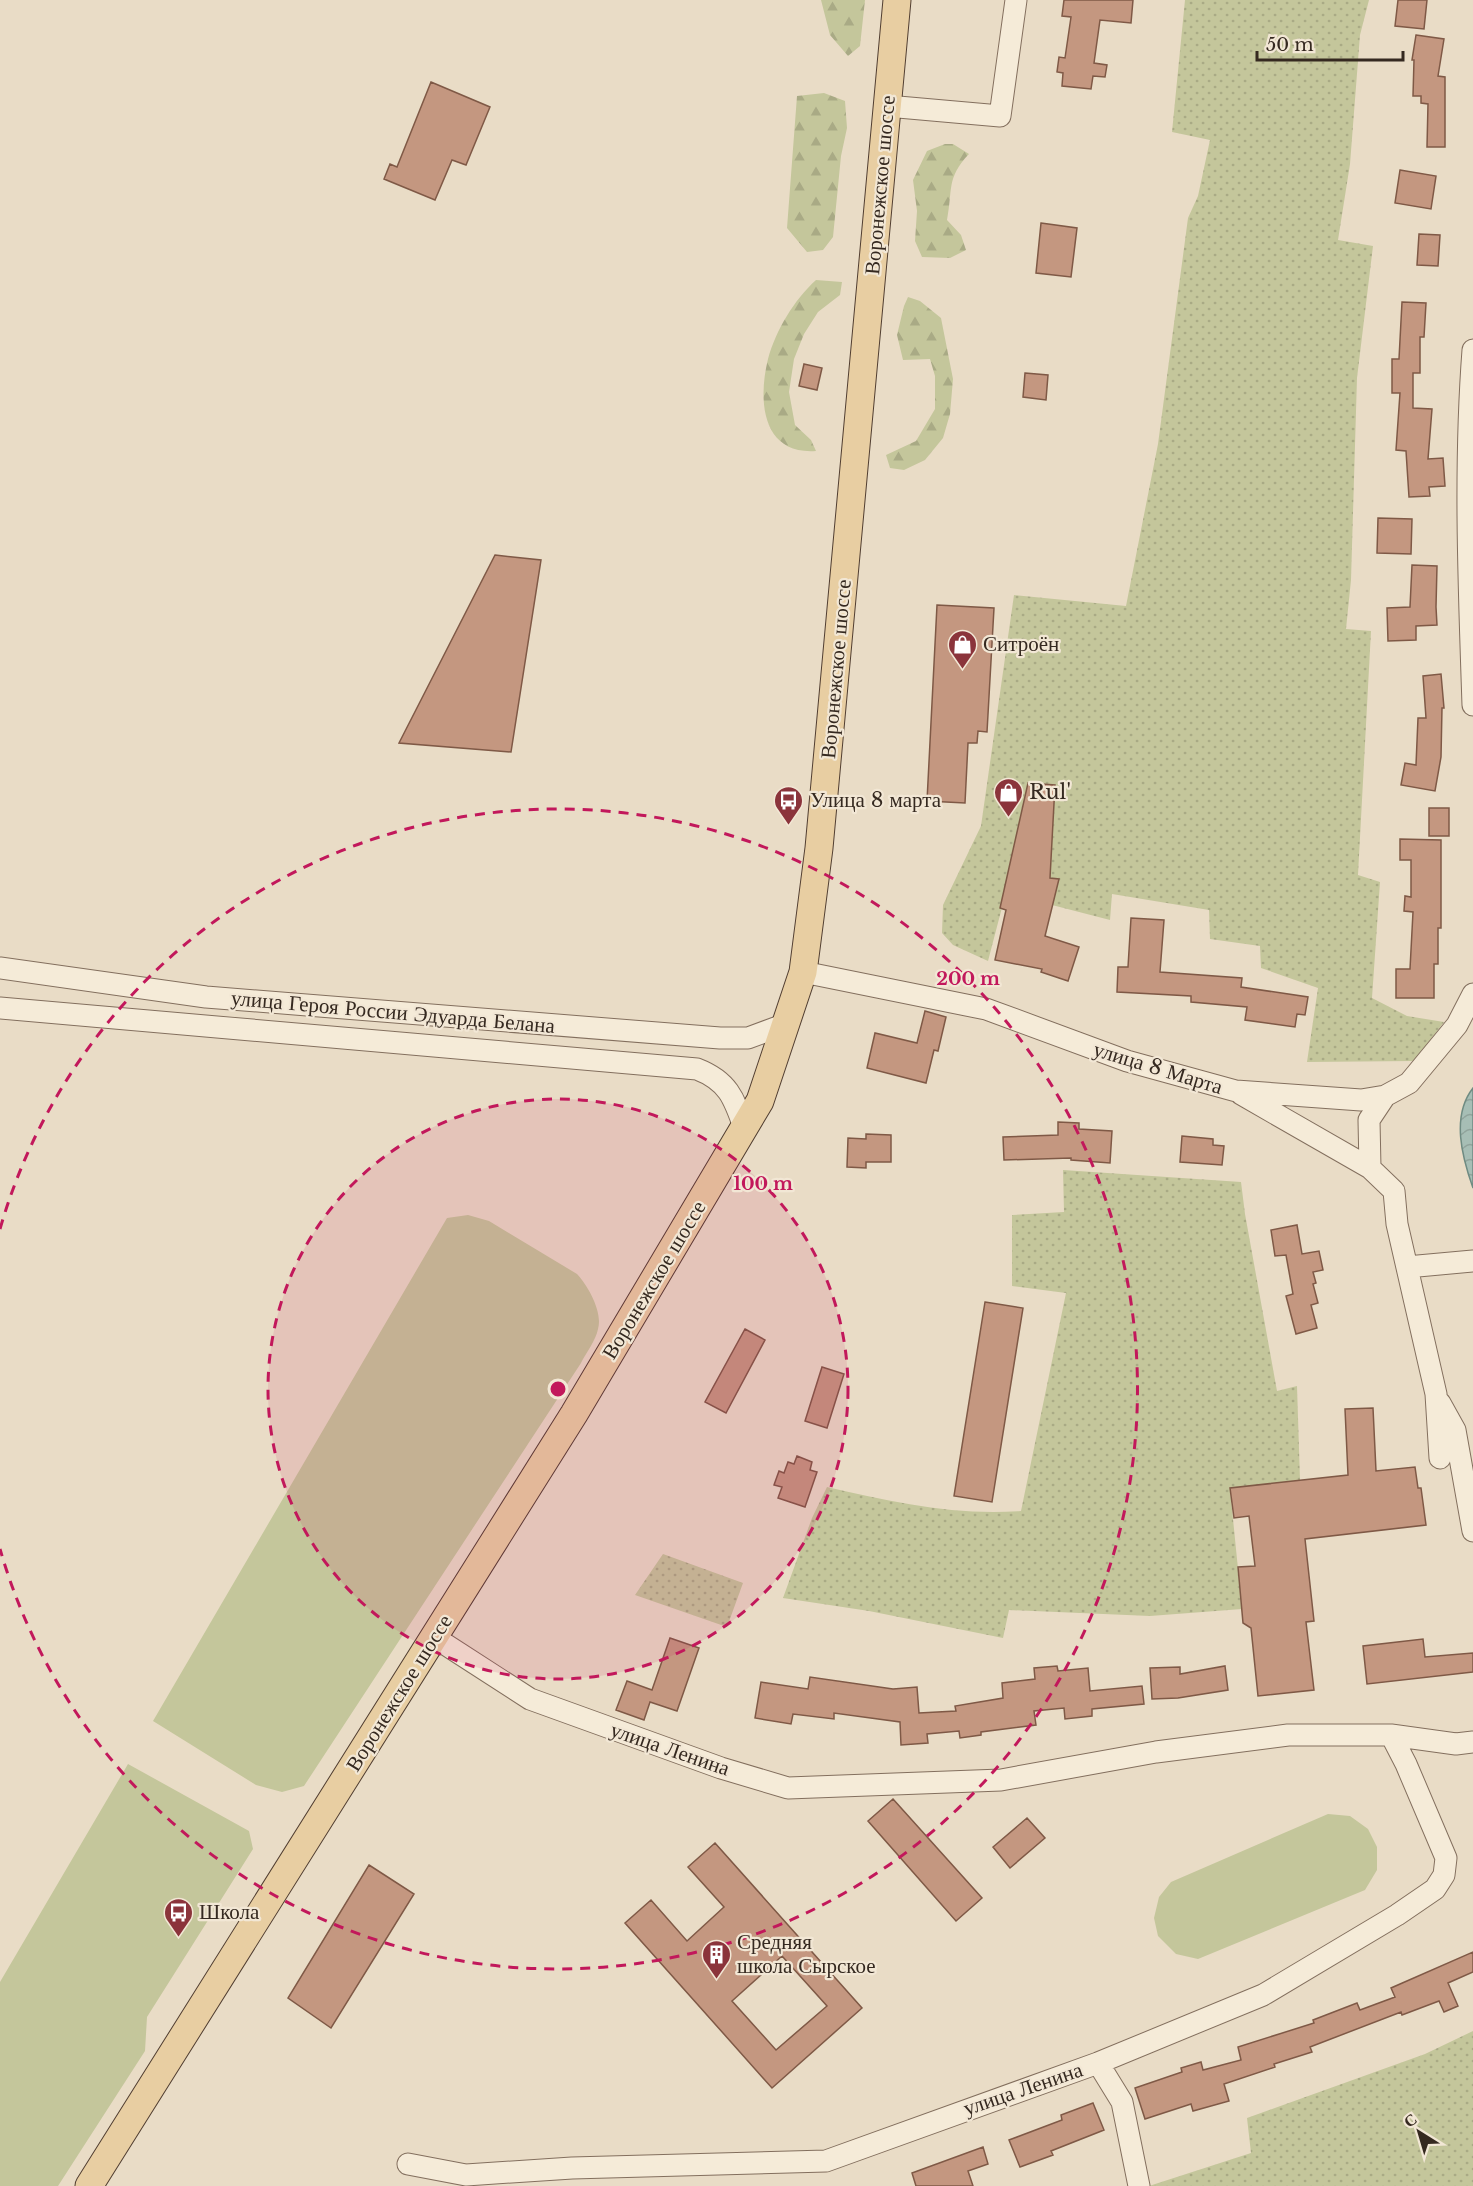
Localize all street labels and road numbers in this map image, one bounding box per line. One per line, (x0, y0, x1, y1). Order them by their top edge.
street label: Воронежское шоссе (859, 94, 901, 276)
street label: Воронежское шоссе (815, 578, 857, 760)
street label: улица Героя России Эдуарда Белана (230, 985, 557, 1039)
street label: улица 8 Марта (1090, 1036, 1226, 1100)
street label: Воронежское шоссе (596, 1196, 712, 1364)
street label: Воронежское шоссе (340, 1610, 458, 1776)
street label: улица Ленина (607, 1716, 734, 1782)
street label: улица Ленина (960, 2056, 1087, 2122)

